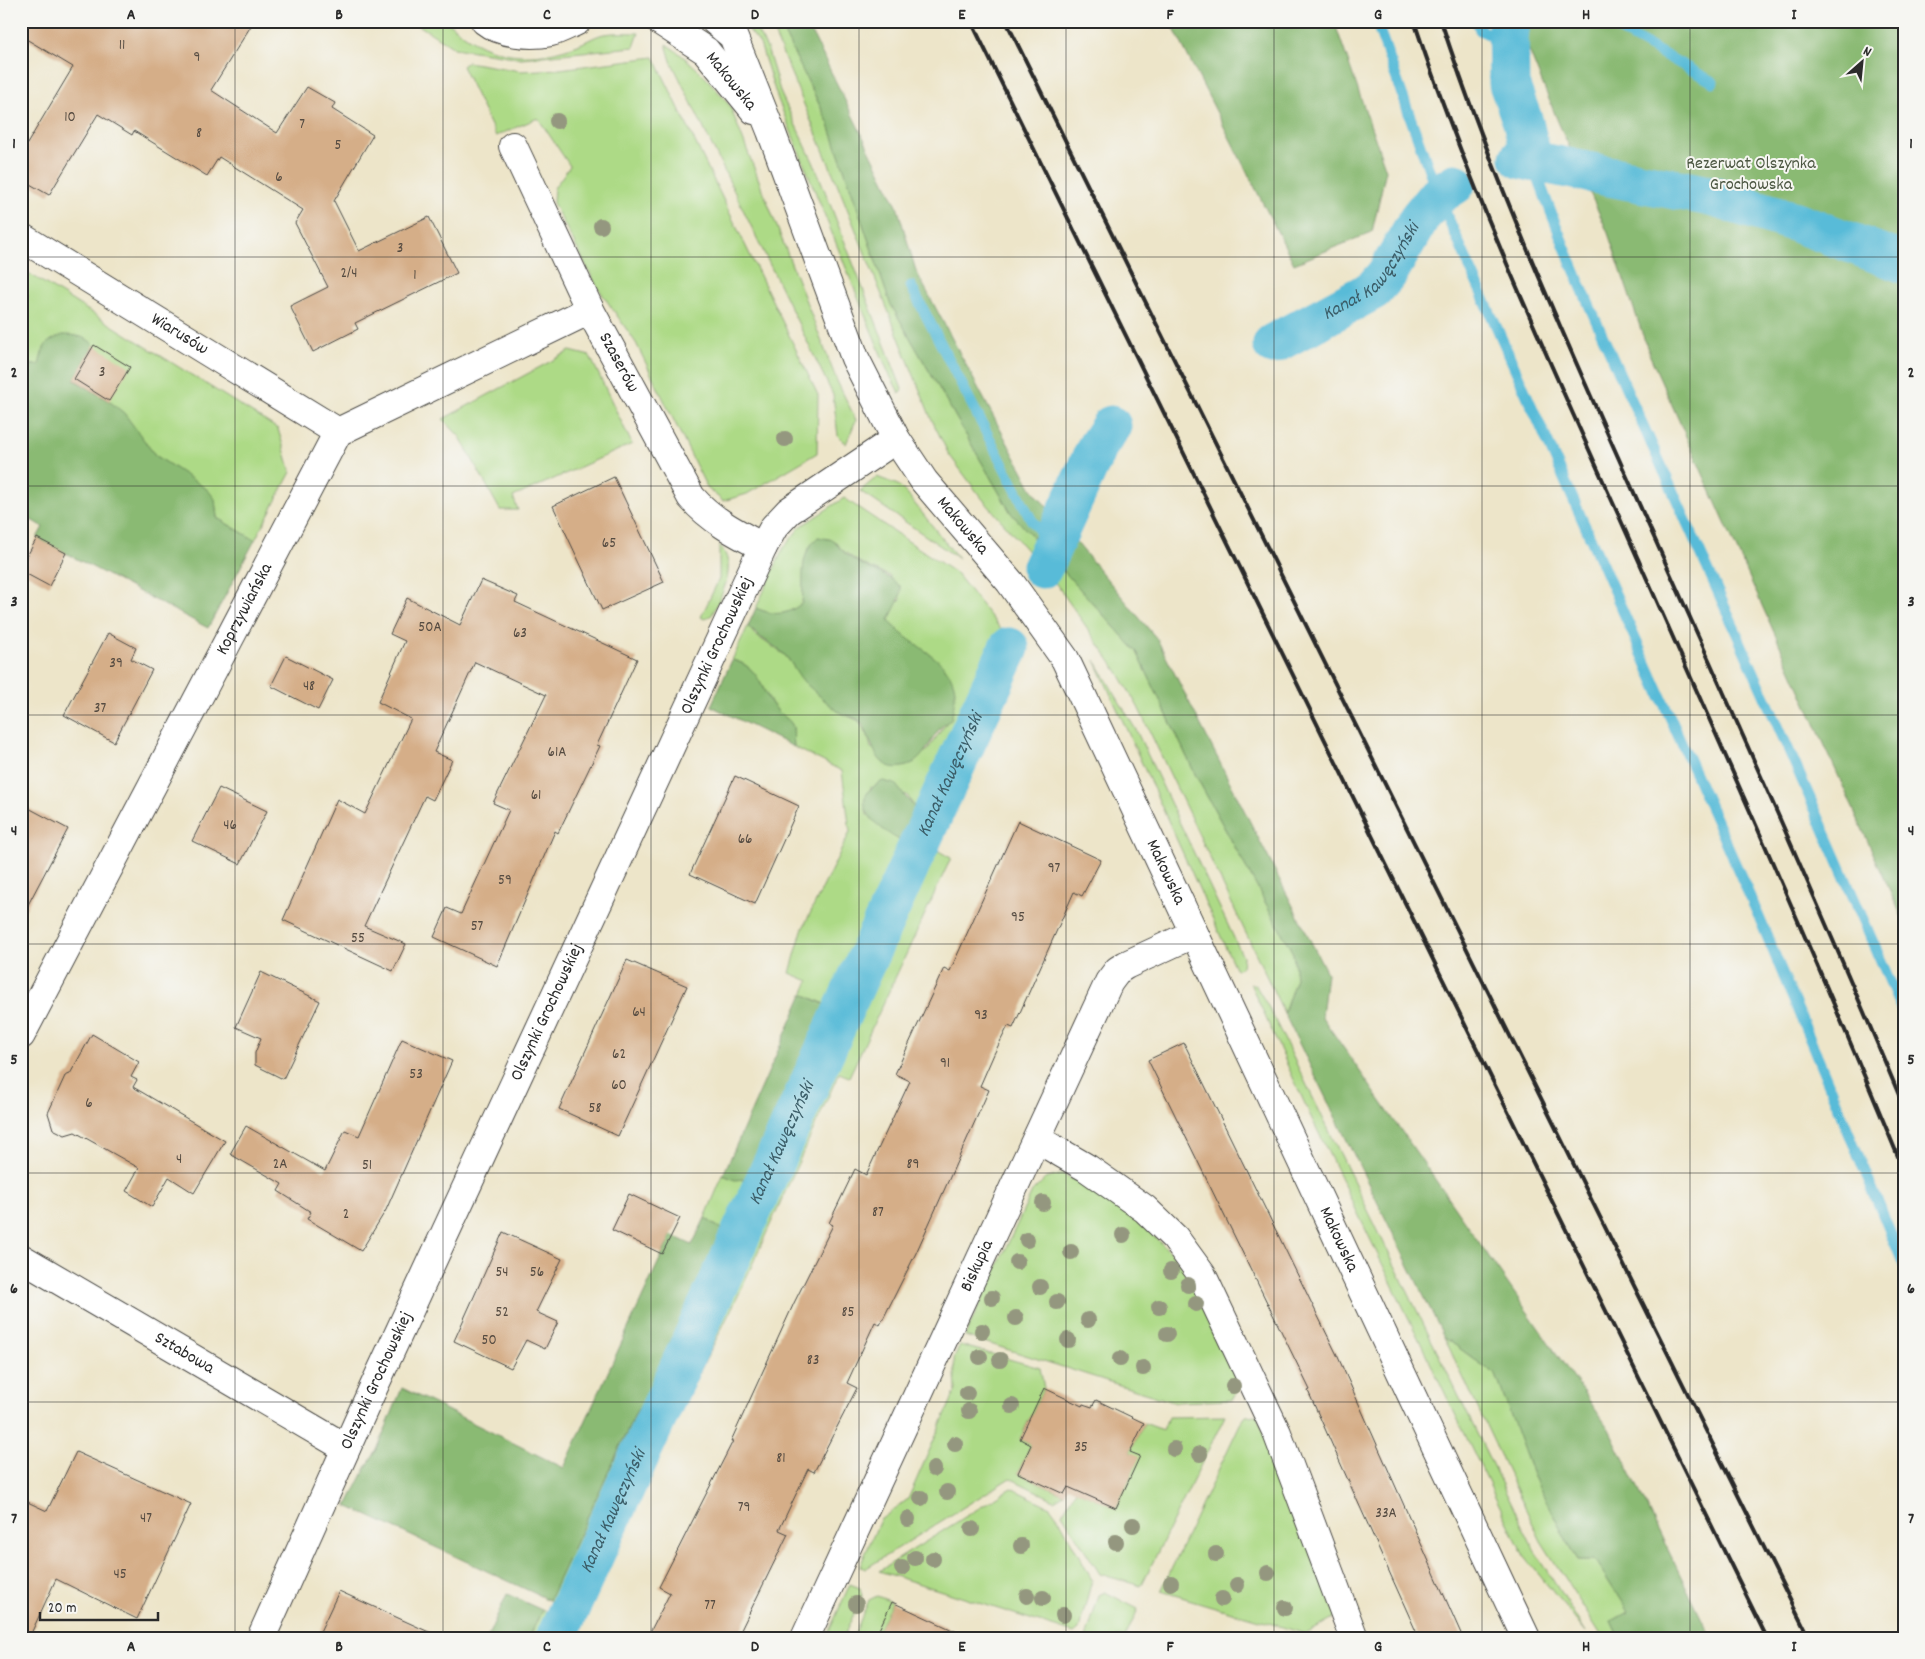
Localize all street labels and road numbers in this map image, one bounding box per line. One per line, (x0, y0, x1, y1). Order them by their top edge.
street label: Makowska (699, 46, 763, 117)
street label: Wiarusów (146, 307, 213, 362)
street label: Szaserów (592, 328, 645, 397)
street label: Makowska (930, 491, 995, 561)
street label: Koprzywiańska (210, 558, 280, 660)
street label: Olszynki Grochowskiej (674, 573, 760, 719)
street label: Makowska (1139, 835, 1192, 909)
street label: Olszynki Grochowskiej (505, 939, 590, 1085)
street label: Makowska (1312, 1203, 1365, 1277)
street label: Biskupia (955, 1235, 1000, 1296)
street label: Olszynki Grochowskiej (335, 1308, 419, 1454)
street label: Sztabowa (149, 1326, 219, 1381)

